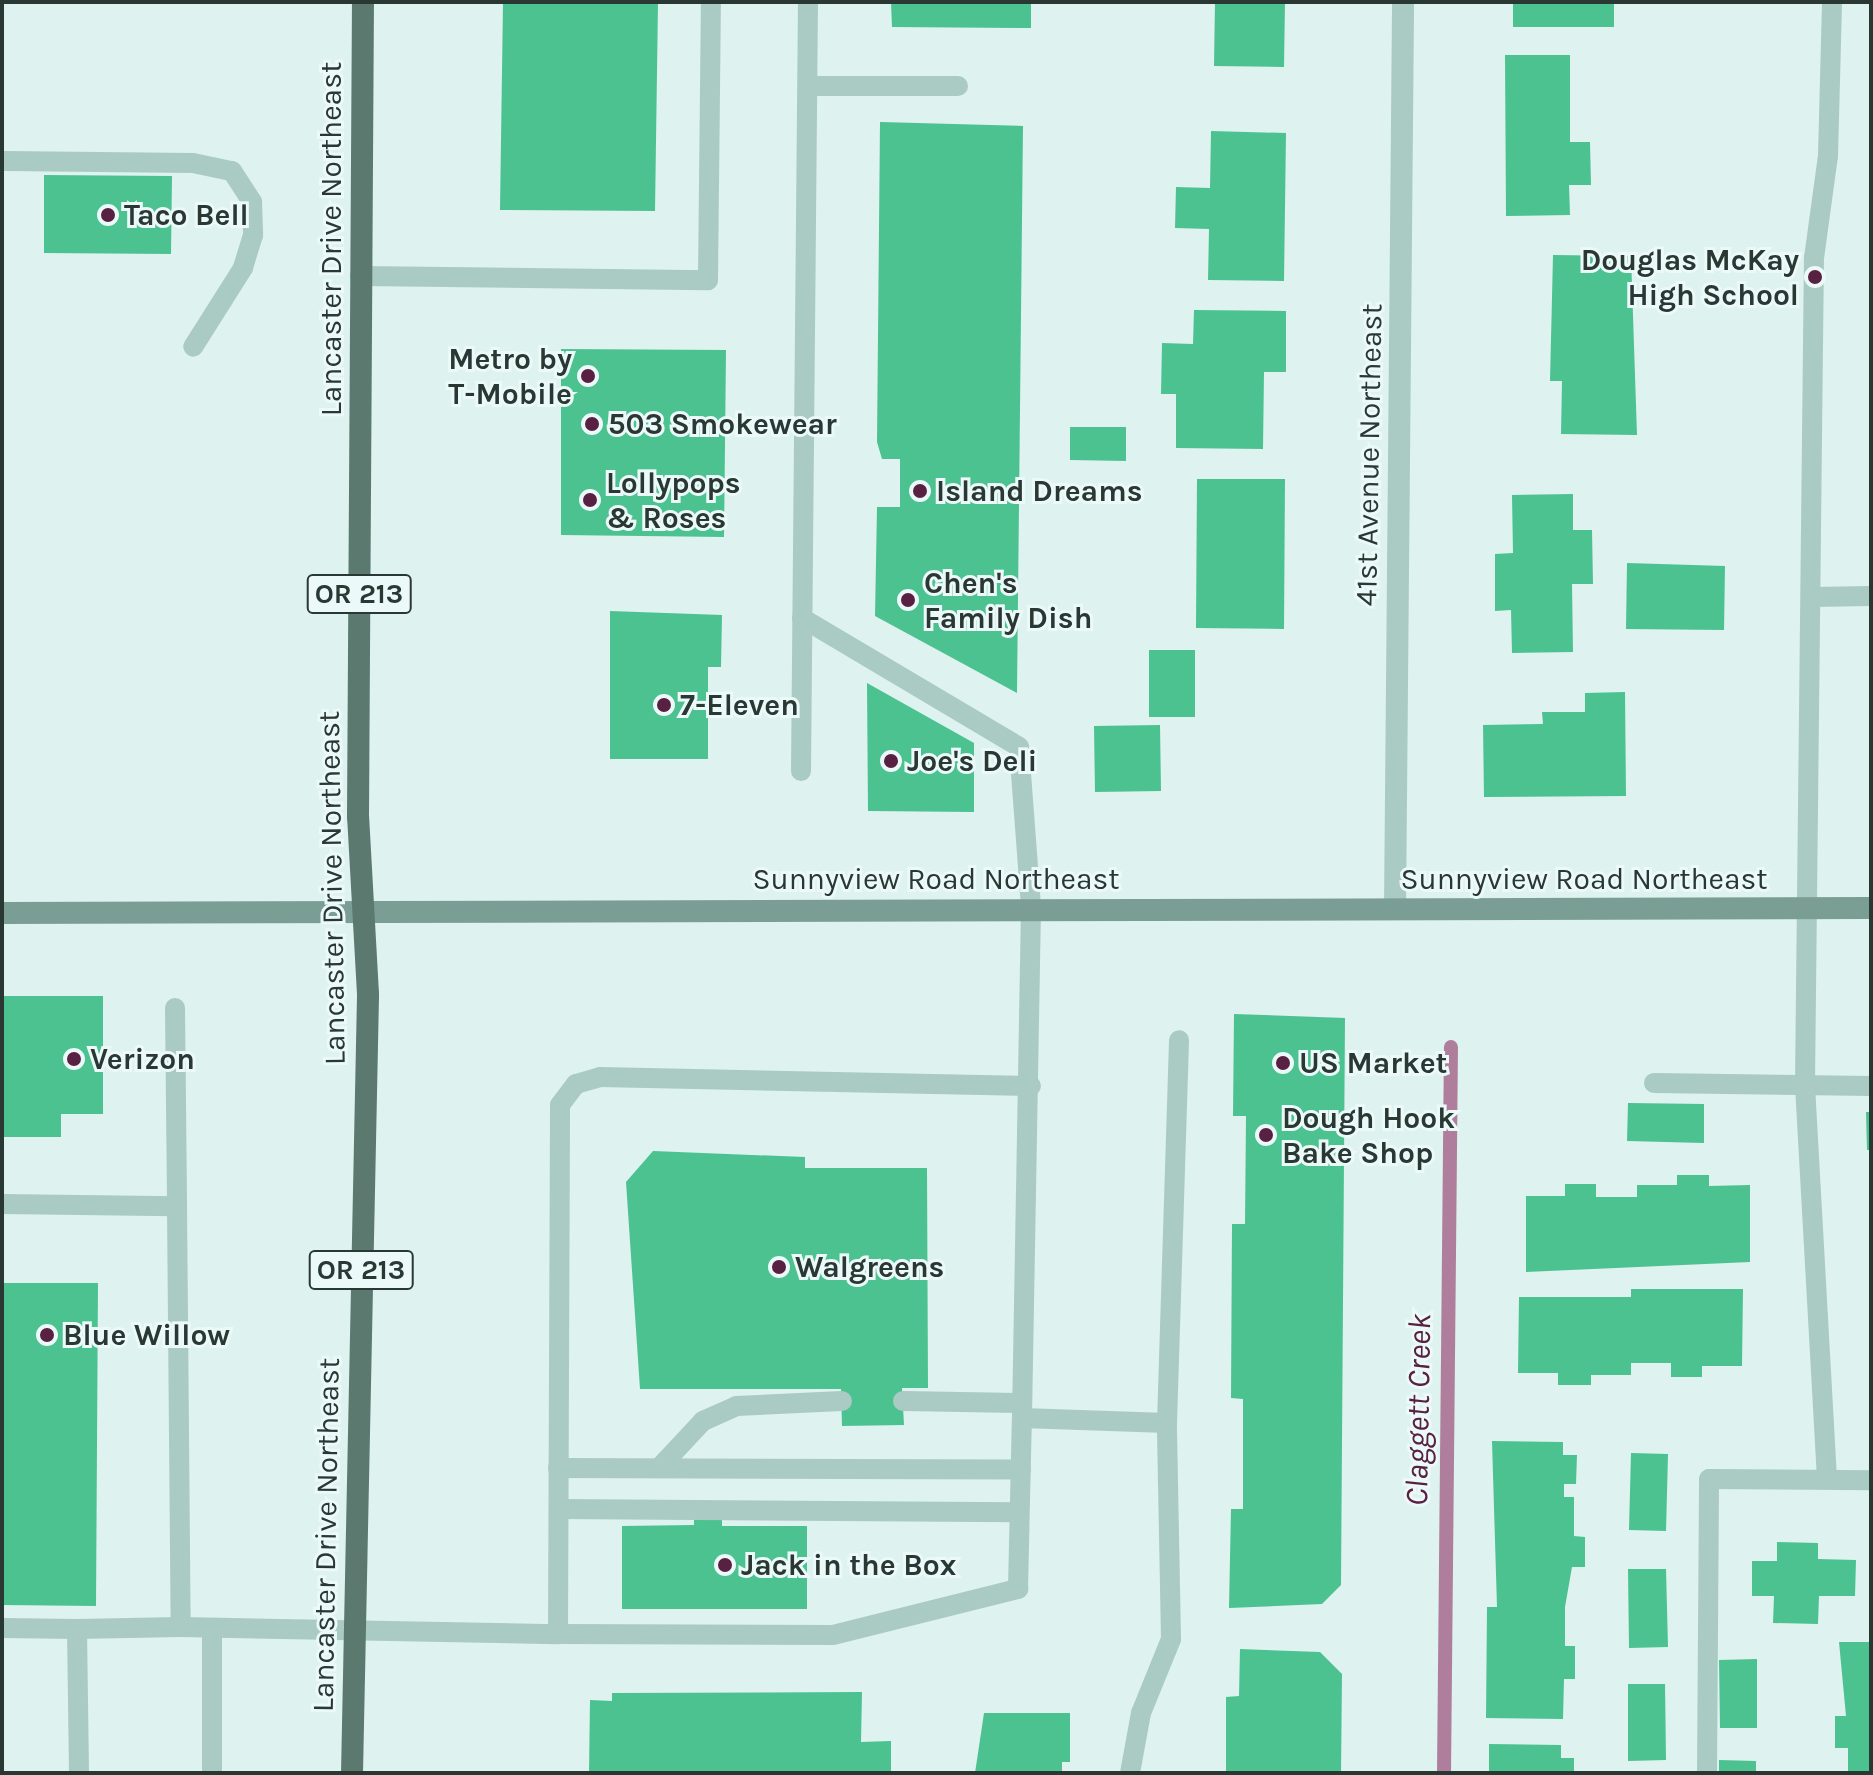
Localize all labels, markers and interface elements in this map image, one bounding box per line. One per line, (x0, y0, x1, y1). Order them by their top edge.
street label: Lancaster Drive Northeast (313, 62, 349, 416)
place label: Taco Bell (124, 197, 249, 233)
marker: Taco Bell (99, 206, 117, 224)
place label: Douglas McKay High School (1581, 242, 1799, 312)
marker: Douglas McKay High School (1806, 268, 1824, 286)
street label: 41st Avenue Northeast (1348, 303, 1390, 607)
place label: Metro by T-Mobile (448, 341, 572, 412)
marker: Metro by T-Mobile (579, 367, 597, 385)
place label: 503 Smokewear (608, 406, 837, 442)
marker: 503 Smokewear (583, 415, 601, 433)
place label: Lollypops & Roses (606, 465, 741, 536)
place label: Island Dreams (936, 473, 1142, 509)
marker: Island Dreams (911, 482, 929, 500)
marker: Lollypops & Roses (581, 491, 599, 509)
place label: Chen's Family Dish (924, 565, 1092, 636)
road number: OR 213 (305, 570, 413, 618)
marker: Chen's Family Dish (899, 591, 917, 609)
place label: 7-Eleven (680, 687, 799, 723)
marker: 7-Eleven (655, 696, 673, 714)
street label: Lancaster Drive Northeast (311, 711, 353, 1065)
place label: Joe's Deli (907, 743, 1037, 779)
marker: Joe's Deli (882, 752, 900, 770)
street label: Sunnyview Road Northeast (752, 861, 1120, 897)
street label: Sunnyview Road Northeast (1400, 861, 1768, 897)
place label: Verizon (90, 1041, 195, 1077)
place label: US Market (1299, 1045, 1447, 1081)
marker: Verizon (65, 1050, 83, 1068)
marker: US Market (1274, 1054, 1292, 1072)
place label: Dough Hook Bake Shop (1282, 1100, 1455, 1170)
marker: Dough Hook Bake Shop (1257, 1126, 1275, 1144)
road number: OR 213 (307, 1246, 415, 1294)
place label: Walgreens (795, 1249, 944, 1285)
marker: Walgreens (770, 1258, 788, 1276)
water label: Claggett Creek (1398, 1314, 1440, 1506)
place label: Blue Willow (63, 1317, 230, 1353)
marker: Blue Willow (38, 1326, 56, 1344)
street label: Lancaster Drive Northeast (305, 1358, 347, 1712)
place label: Jack in the Box (741, 1547, 956, 1583)
marker: Jack in the Box (716, 1556, 734, 1574)

